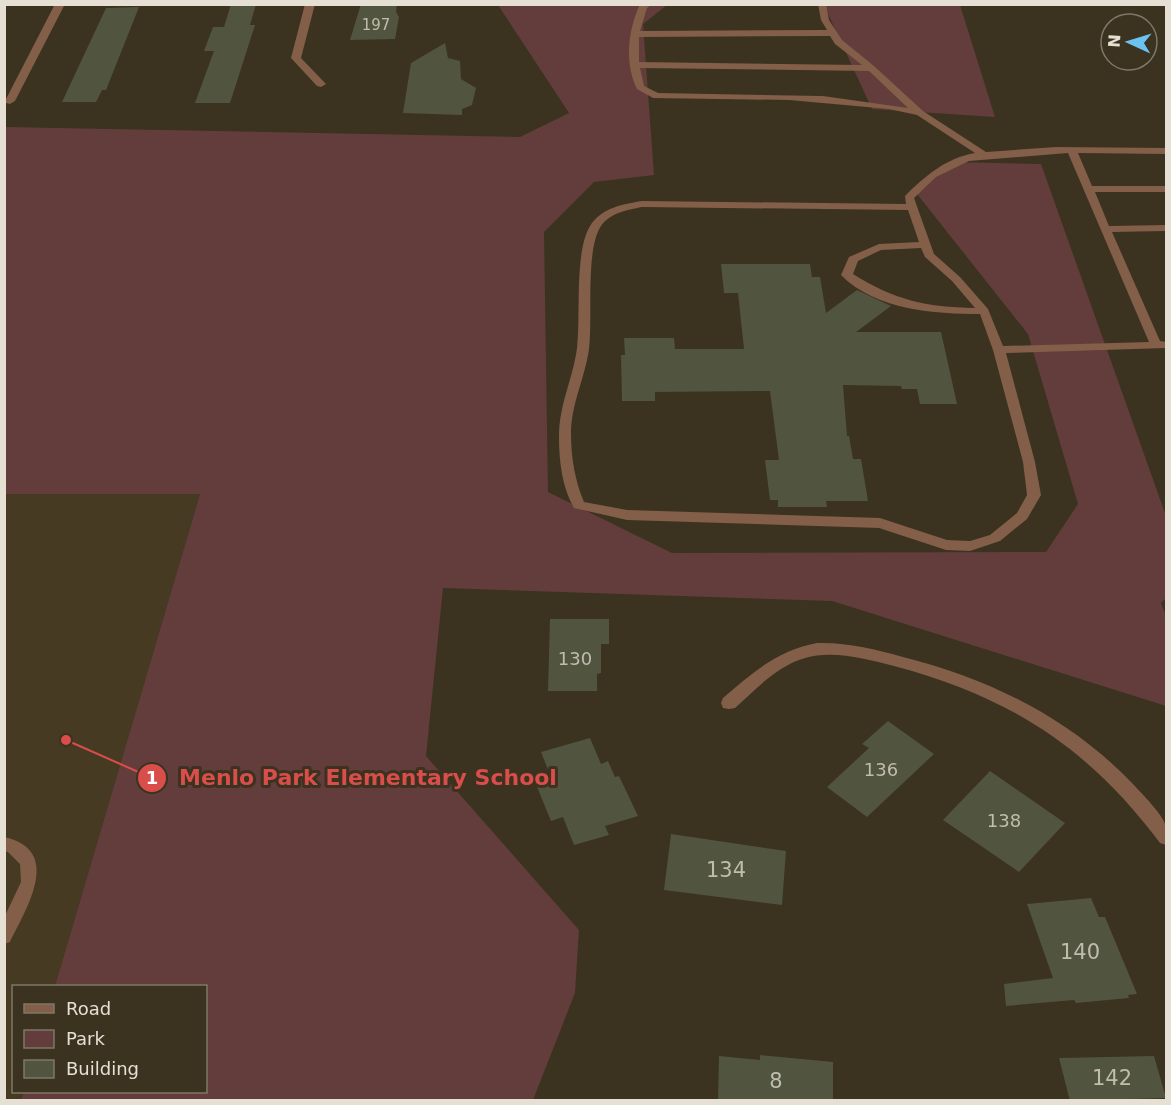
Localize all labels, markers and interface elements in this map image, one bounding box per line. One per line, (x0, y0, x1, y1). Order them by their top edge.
north arrow (1099, 12, 1159, 72)
house number: 197 (362, 16, 390, 34)
text: N (1105, 34, 1124, 48)
house number: 130 (558, 648, 592, 669)
callout: Menlo Park Elementary School (137, 758, 569, 798)
house number: 136 (864, 759, 898, 780)
text: Menlo Park Elementary School (179, 765, 557, 790)
text: 1 (146, 767, 158, 788)
house number: 138 (987, 810, 1021, 831)
house number: 134 (706, 858, 746, 882)
house number: 140 (1060, 940, 1100, 964)
legend (12, 985, 207, 1093)
text: Road (66, 998, 111, 1019)
text: Park (66, 1028, 105, 1049)
text: Building (66, 1058, 139, 1079)
house number: 142 (1092, 1066, 1132, 1090)
house number: 8 (769, 1069, 783, 1093)

